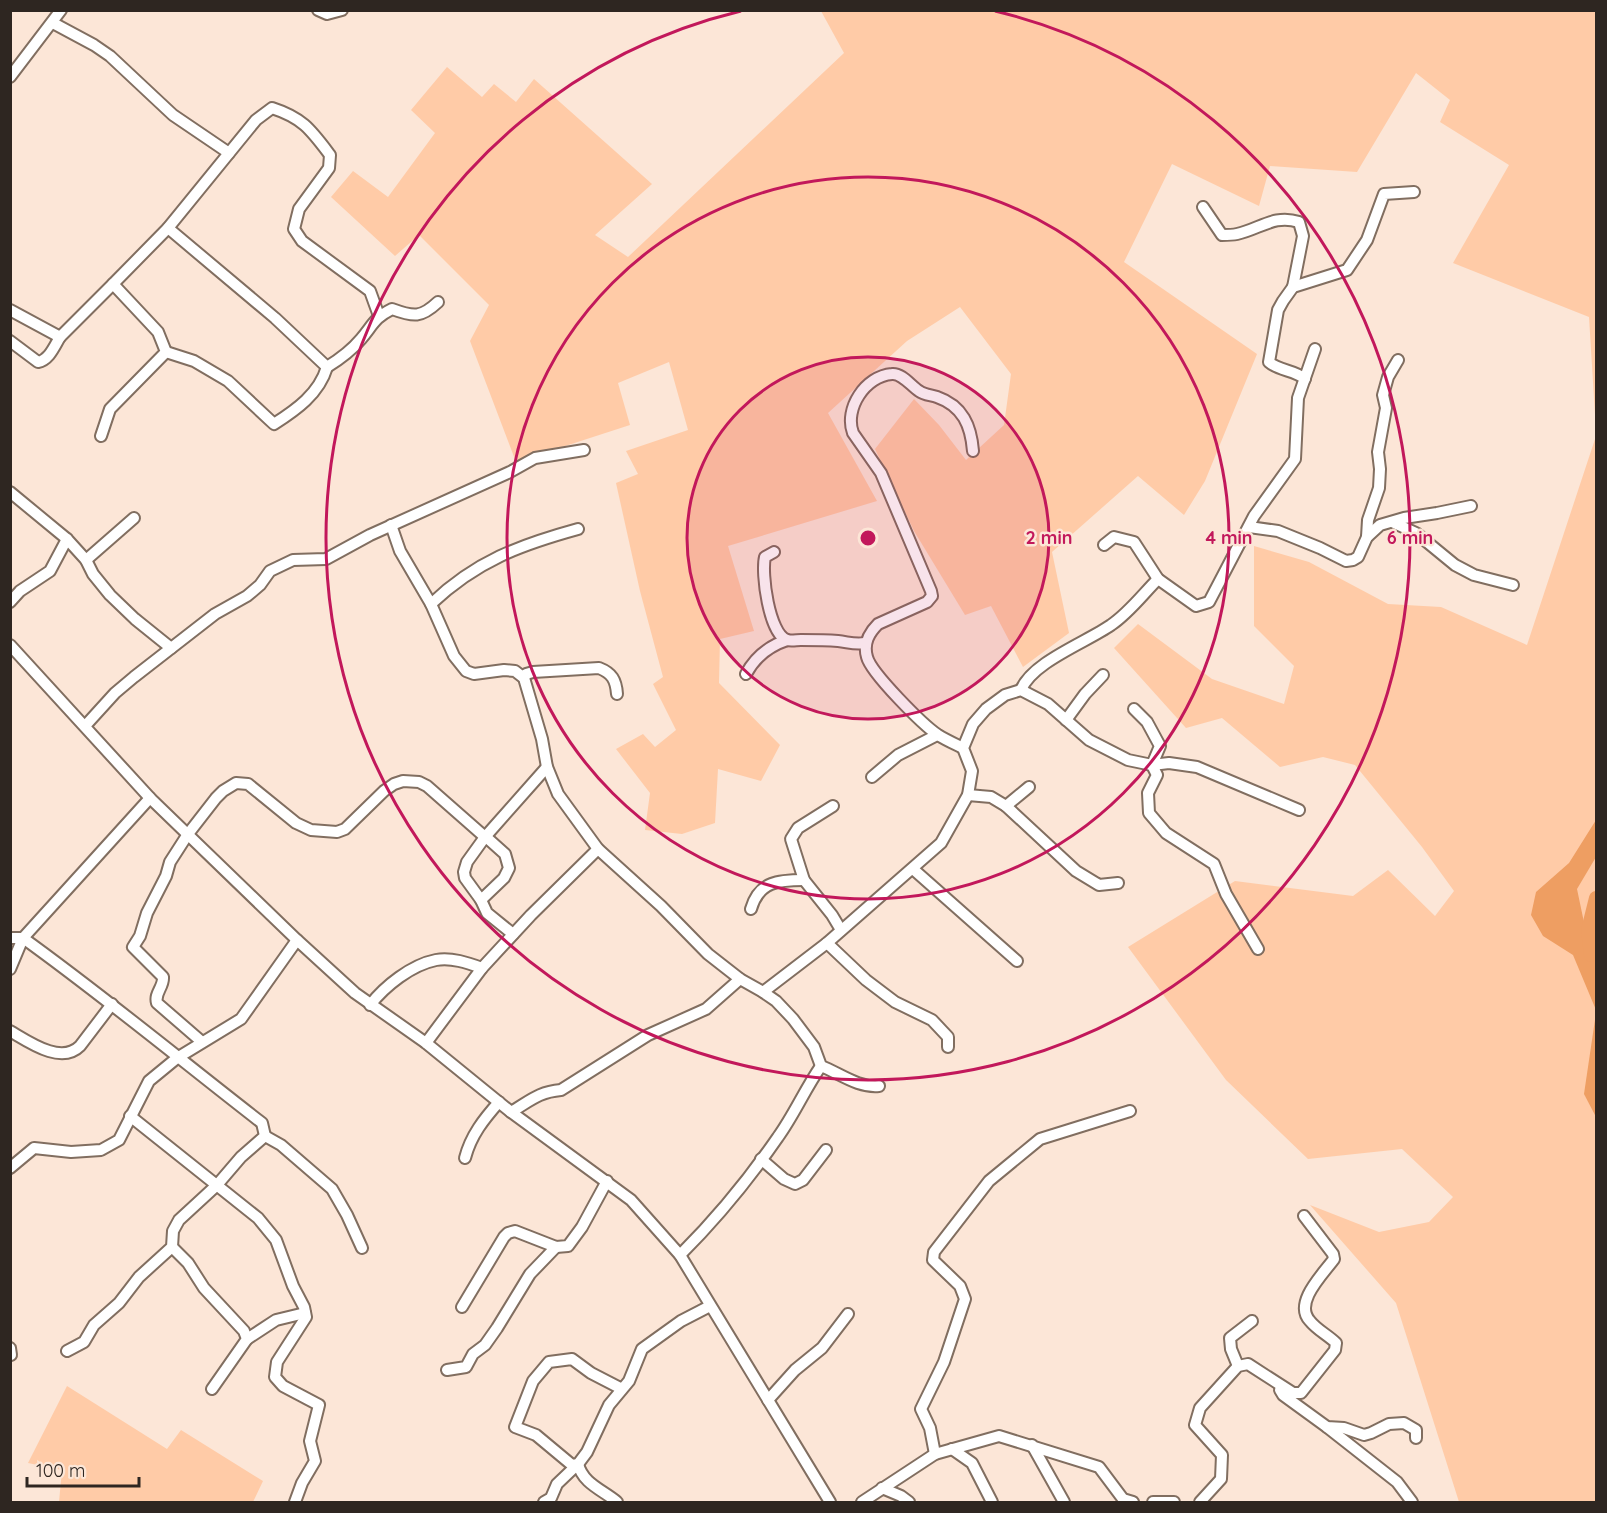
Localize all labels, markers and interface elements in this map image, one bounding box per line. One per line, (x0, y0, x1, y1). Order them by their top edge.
text: 2 min (1026, 526, 1072, 549)
text: 4 min (1205, 526, 1253, 549)
text: 6 min (1387, 526, 1433, 549)
centre of rings (858, 528, 878, 548)
scale bar (27, 1450, 140, 1488)
text: 100 m (36, 1459, 85, 1482)

